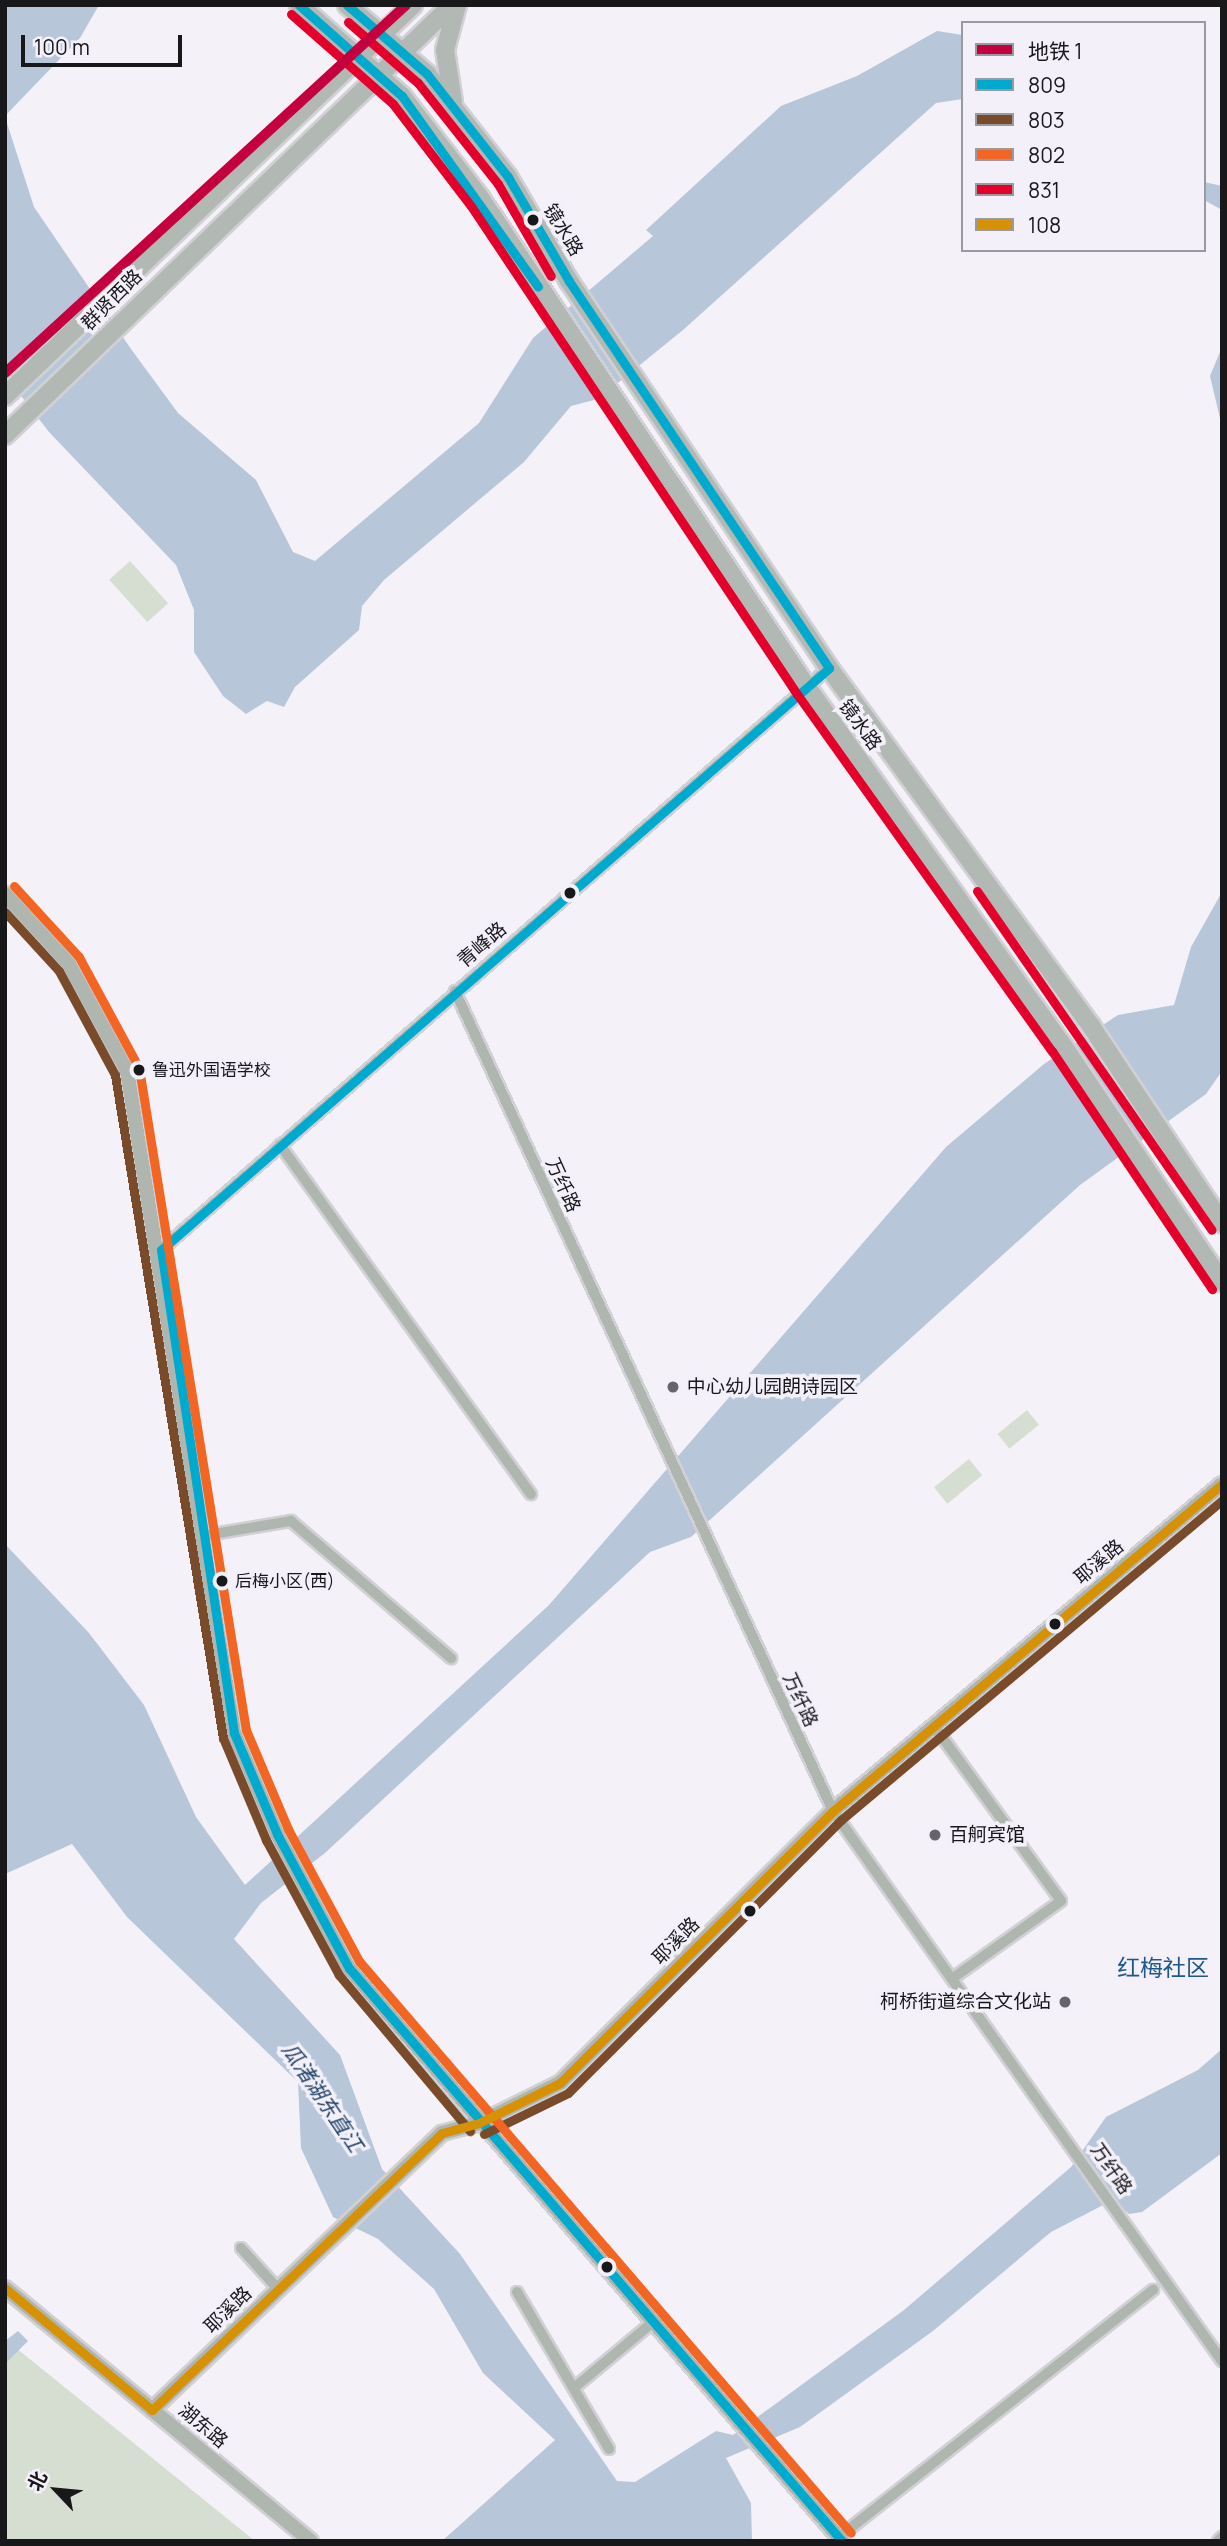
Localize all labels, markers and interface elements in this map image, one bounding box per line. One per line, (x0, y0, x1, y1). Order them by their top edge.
scale bar (24, 21, 186, 65)
legend (961, 21, 1206, 252)
text: 100 m (34, 33, 90, 61)
text: 地铁 1 (1028, 37, 1082, 65)
text: 809 (1028, 71, 1066, 99)
text: 803 (1028, 106, 1065, 134)
text: 802 (1028, 141, 1065, 169)
text: 831 (1028, 176, 1060, 204)
street label: 镜水路 (539, 200, 587, 260)
text: 108 (1028, 211, 1061, 239)
unlabelled marker (526, 213, 540, 227)
street label: 群贤西路 (77, 265, 147, 335)
street label: 镜水路 (834, 695, 886, 755)
unlabelled marker (563, 886, 577, 900)
street label: 青峰路 (453, 918, 511, 972)
place label: 鲁迅外国语学校 (152, 1060, 271, 1080)
marker: 鲁迅外国语学校 (132, 1063, 146, 1077)
street label: 万纤路 (541, 1154, 585, 1216)
place label: 中心幼儿园朗诗园区 (687, 1376, 858, 1398)
marker: 中心幼儿园朗诗园区 (665, 1379, 681, 1395)
street label: 耶溪路 (1070, 1535, 1128, 1589)
place label: 后梅小区(西) (235, 1571, 334, 1591)
marker: 后梅小区(西) (215, 1574, 229, 1588)
unlabelled marker (1048, 1617, 1062, 1631)
street label: 万纤路 (778, 1669, 822, 1731)
place label: 百舸宾馆 (949, 1824, 1025, 1846)
marker: 百舸宾馆 (927, 1827, 943, 1843)
unlabelled marker (743, 1904, 757, 1918)
street label: 耶溪路 (648, 1913, 704, 1969)
district label: 红梅社区 (1117, 1953, 1209, 1981)
place label: 柯桥街道综合文化站 (880, 1991, 1051, 2013)
marker: 柯桥街道综合文化站 (1057, 1994, 1073, 2010)
water label: 瓜渚湖东直江 (277, 2038, 369, 2156)
street label: 万纤路 (1085, 2139, 1137, 2199)
unlabelled marker (600, 2260, 614, 2274)
street label: 耶溪路 (200, 2282, 256, 2338)
street label: 湖东路 (174, 2399, 232, 2453)
north arrow (21, 2455, 91, 2525)
text: 北 (21, 2467, 53, 2495)

